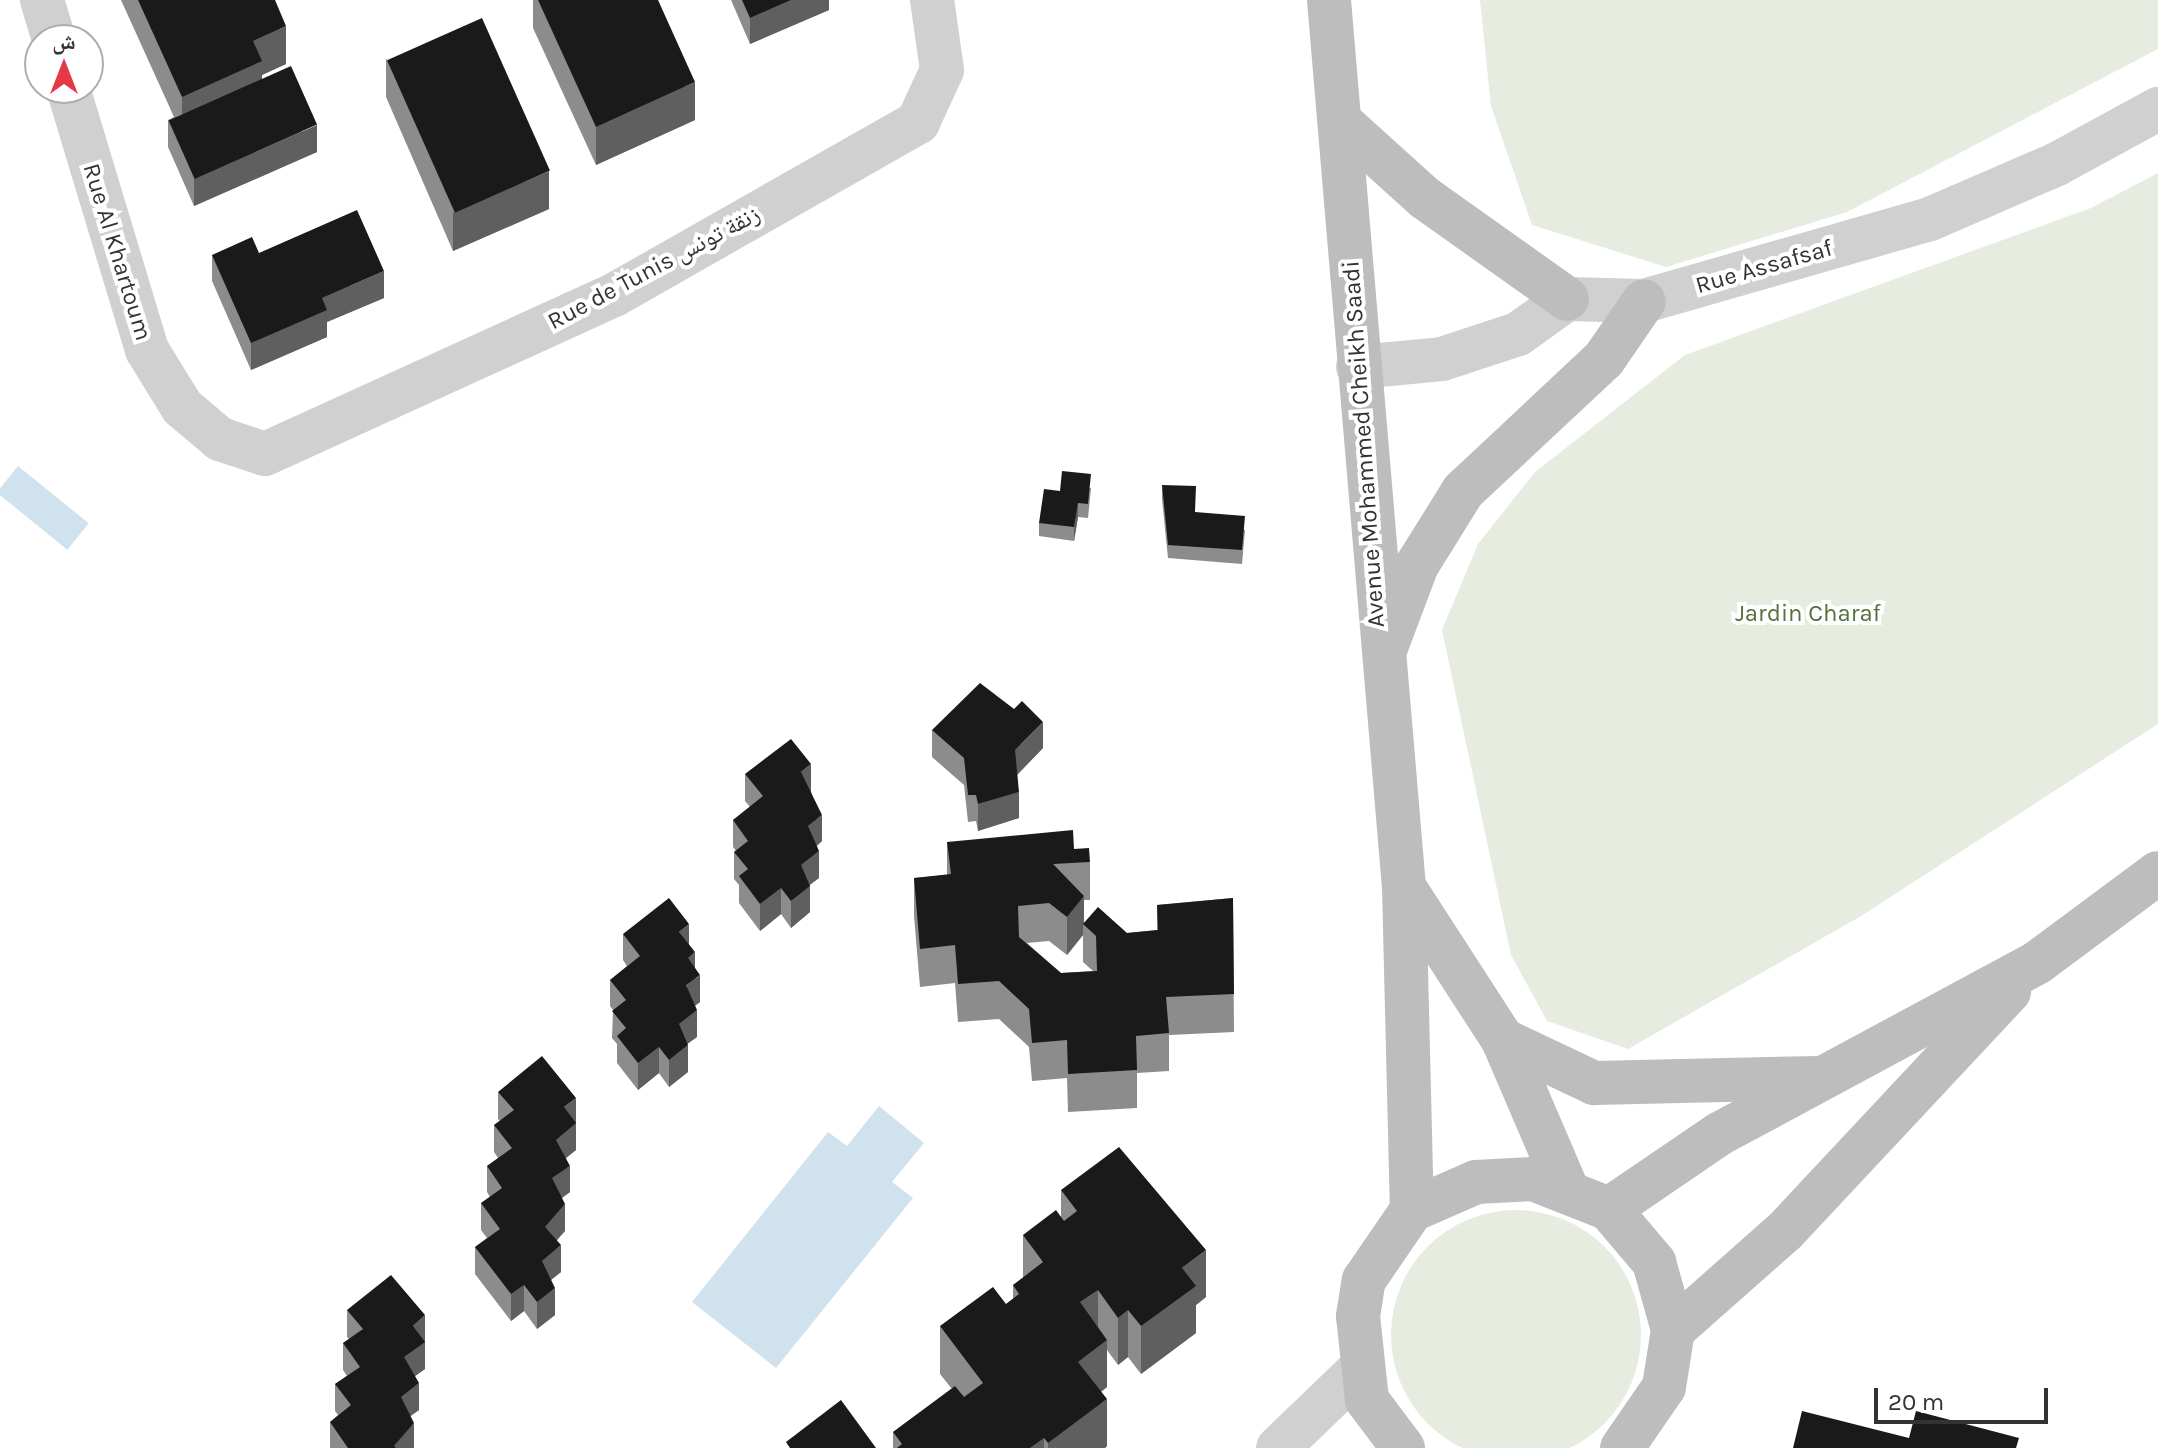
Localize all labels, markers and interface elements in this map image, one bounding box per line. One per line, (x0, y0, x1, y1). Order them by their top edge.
north arrow (24, 24, 104, 104)
text: ش (52, 29, 76, 55)
street label: Rue Al Khartoum (76, 160, 158, 344)
street label: Rue de Tunis زنقة تونس (543, 200, 765, 336)
street label: Rue Assafsaf (1692, 234, 1836, 300)
street label: Avenue Mohammed Cheikh Saadi (1337, 260, 1391, 628)
park label: Jardin Charaf (1735, 600, 1881, 628)
scale bar (1878, 1372, 2052, 1422)
text: 20 m (1888, 1388, 1944, 1416)

